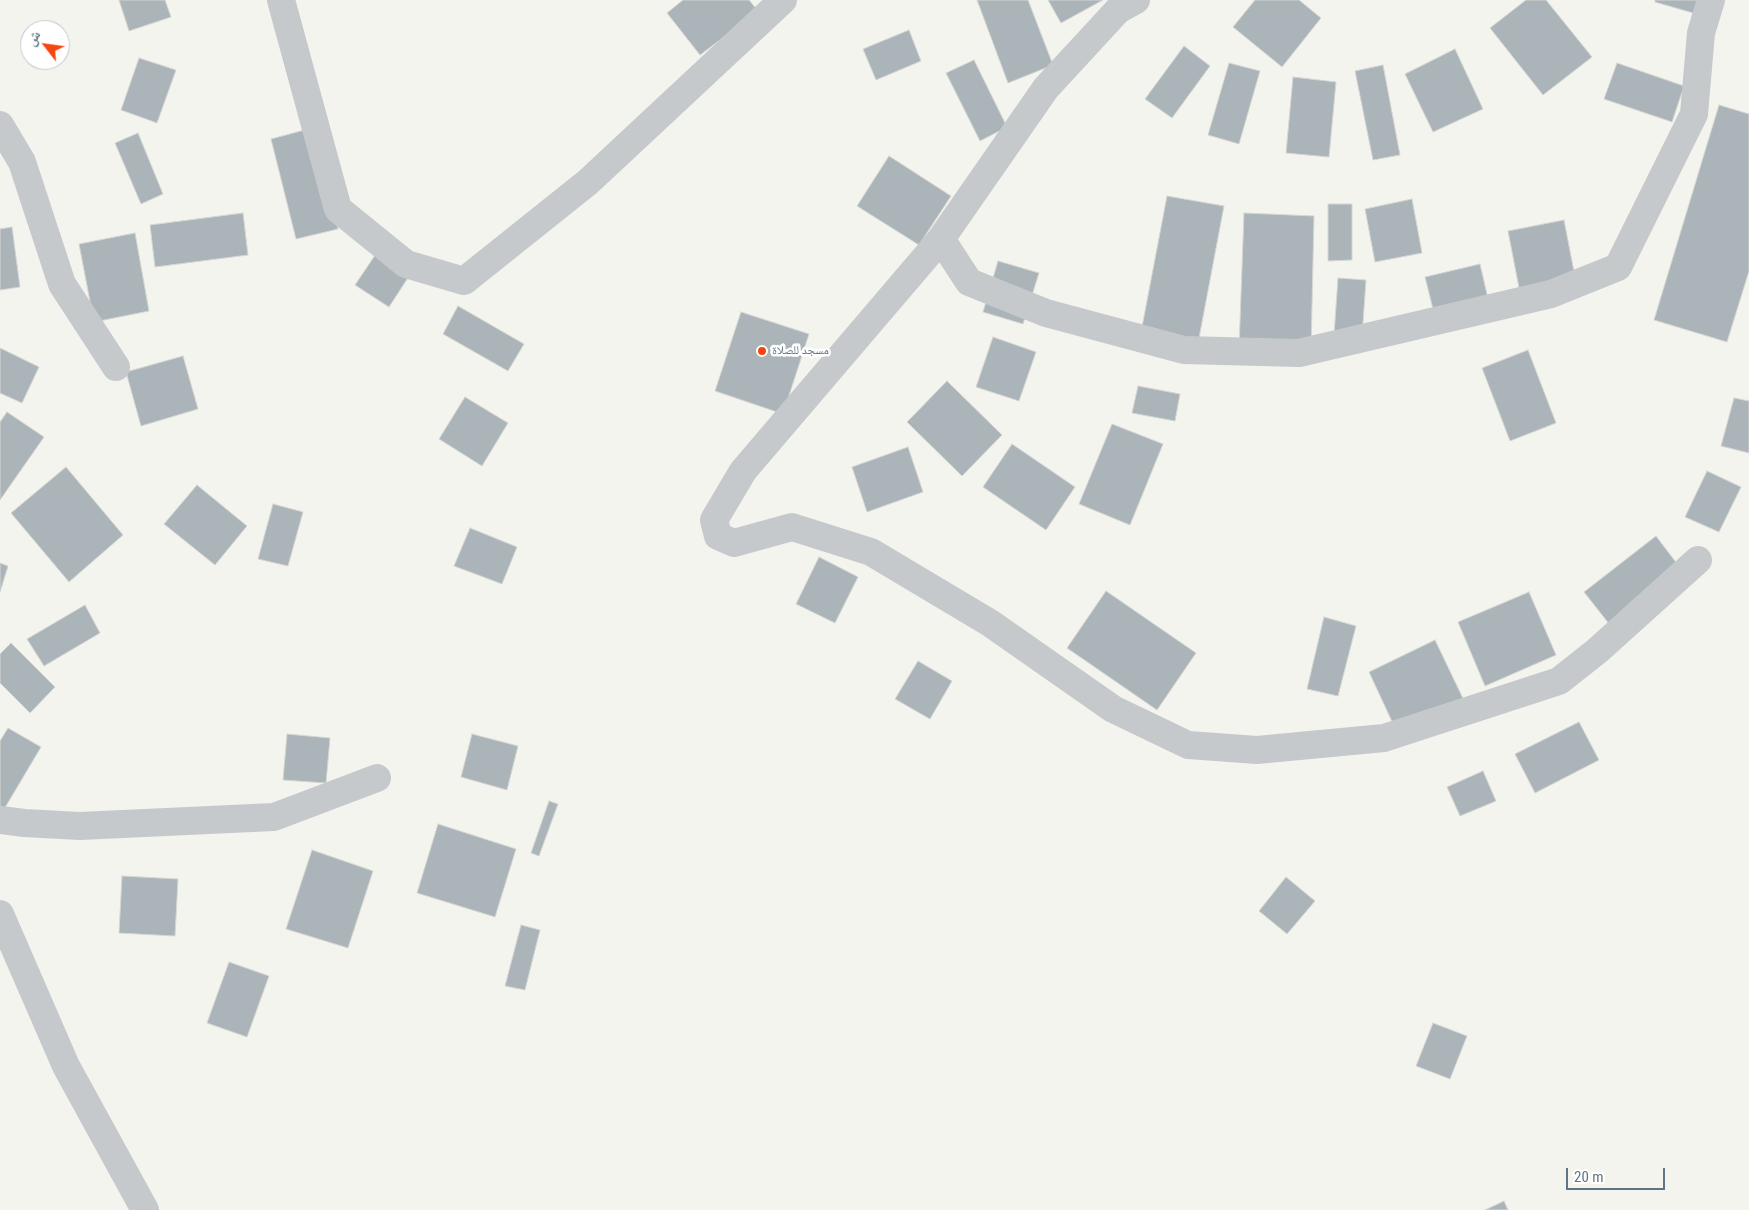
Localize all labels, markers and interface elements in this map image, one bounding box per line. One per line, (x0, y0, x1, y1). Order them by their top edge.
north arrow (20, 20, 70, 70)
text: ش (22, 28, 44, 48)
place label: مسجد للصلاة (772, 344, 829, 358)
marker: مسجد للصلاة (756, 345, 768, 357)
scale bar (1569, 1158, 1668, 1190)
text: 20 m (1574, 1168, 1604, 1186)

